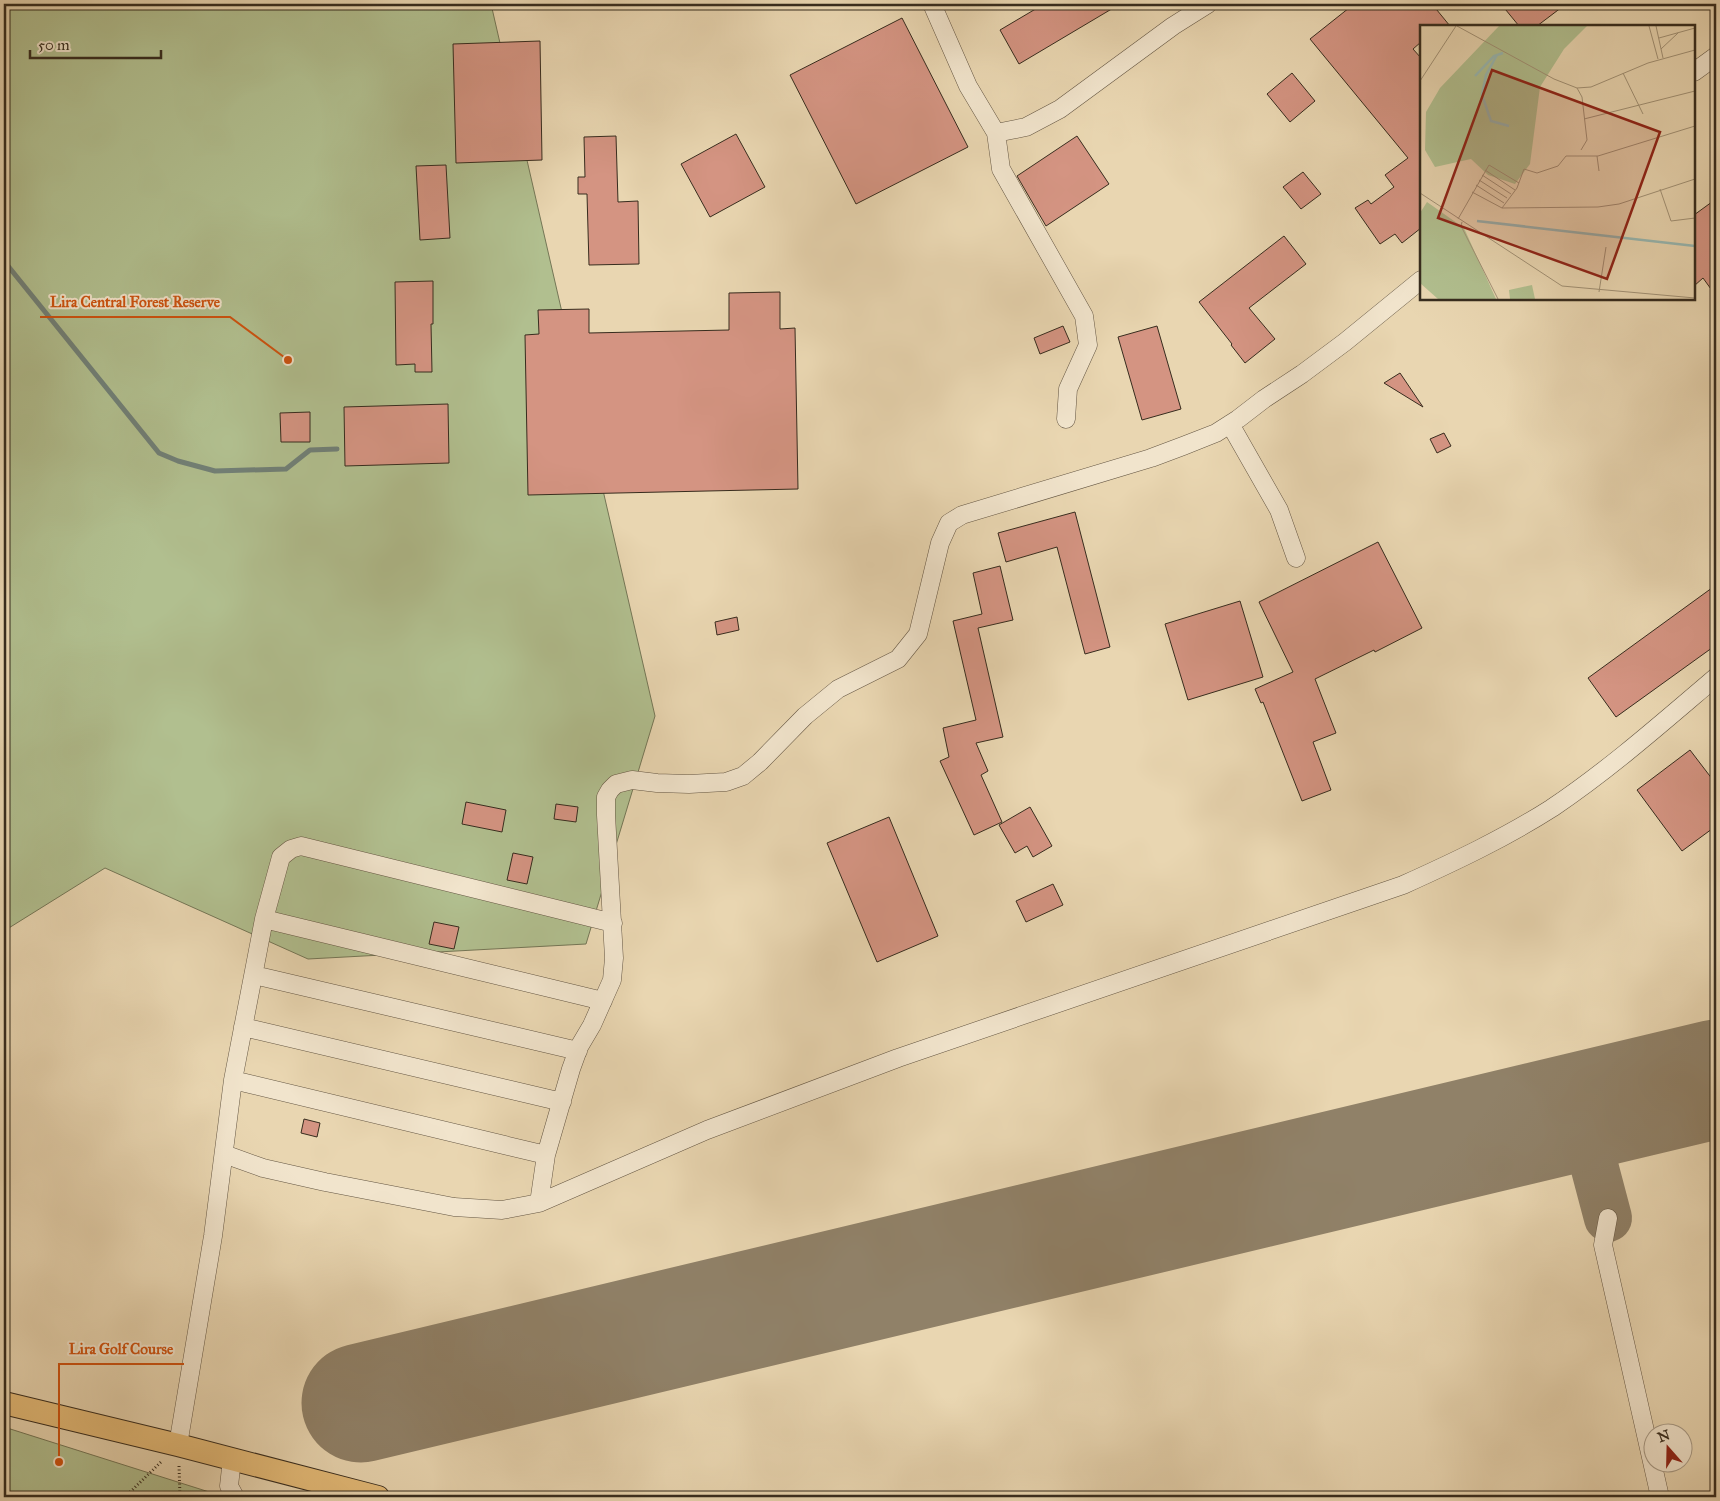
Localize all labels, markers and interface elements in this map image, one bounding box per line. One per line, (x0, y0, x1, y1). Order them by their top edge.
inset map (1420, 25, 1695, 300)
scale bar (30, 28, 161, 60)
text: 50 m (38, 36, 70, 54)
callout: Lira Central Forest Reserve (40, 287, 230, 317)
text: Lira Central Forest Reserve (50, 293, 221, 311)
callout: Lira Golf Course (59, 1334, 184, 1364)
text: Lira Golf Course (69, 1340, 174, 1358)
north arrow (1642, 1424, 1692, 1474)
text: N (1655, 1426, 1672, 1446)

